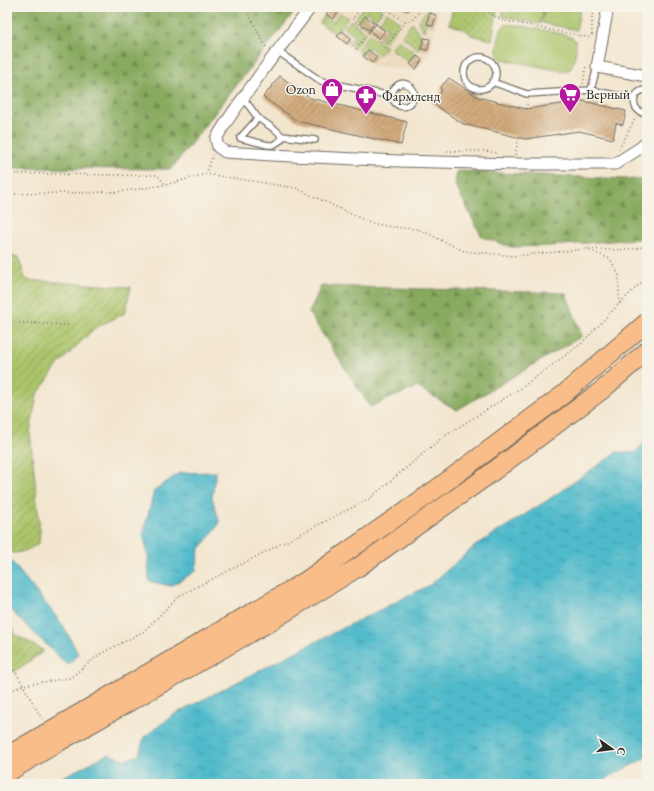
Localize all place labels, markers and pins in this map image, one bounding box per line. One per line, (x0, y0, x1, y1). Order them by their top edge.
shop icon: Ozon (319, 76, 345, 109)
place label: Ozon (286, 80, 317, 98)
supermarket icon: Верный (557, 81, 583, 114)
pharmacy icon: Фармленд (353, 83, 379, 116)
place label: Верный (586, 85, 631, 103)
place label: Фармленд (382, 87, 441, 105)

